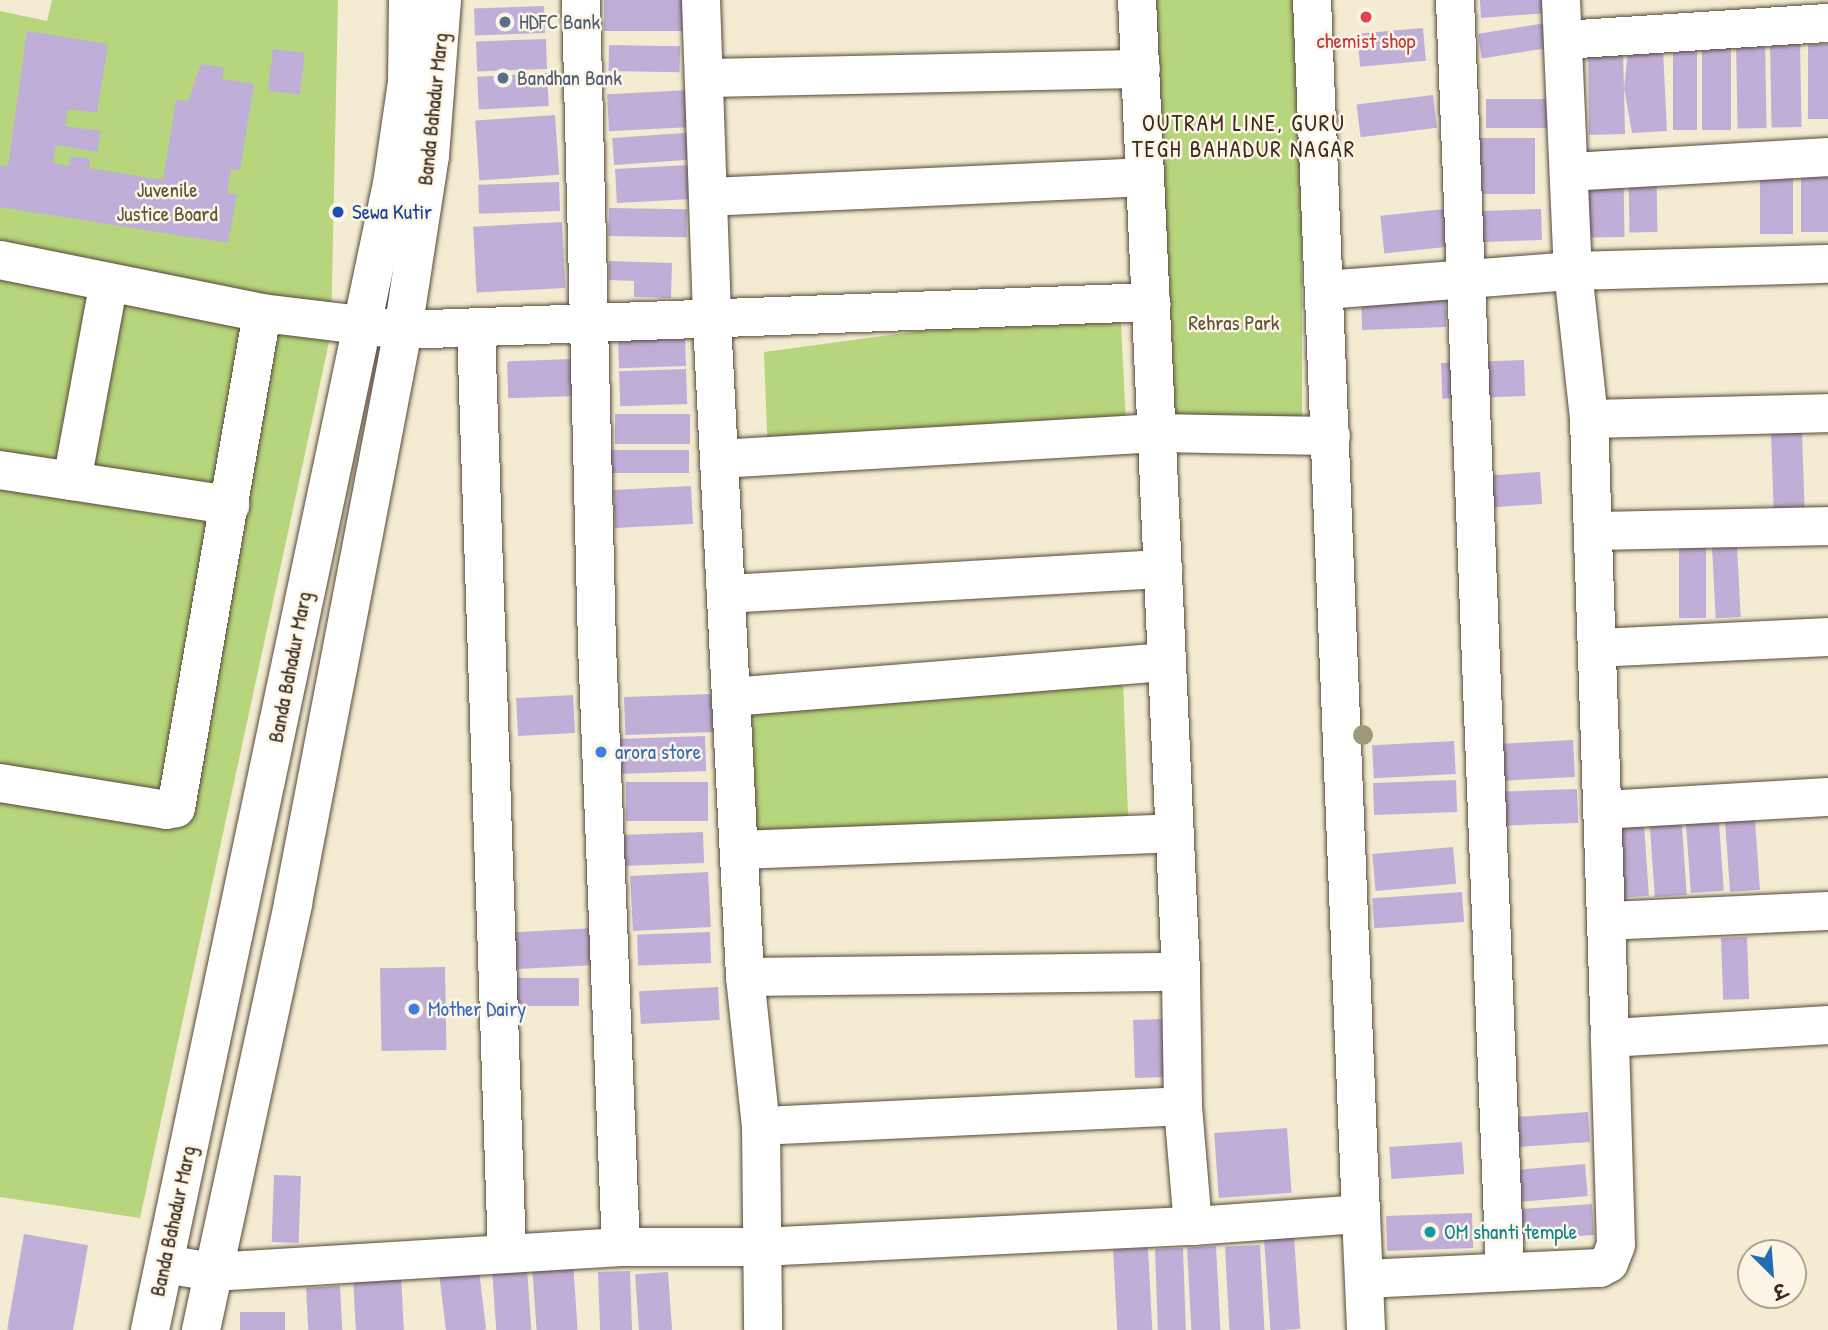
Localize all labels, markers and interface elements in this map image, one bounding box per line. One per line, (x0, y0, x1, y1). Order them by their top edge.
place label: HDFC Bank (519, 9, 600, 35)
marker: chemist shop (1358, 9, 1374, 25)
marker: HDFC Bank (497, 14, 513, 30)
place label: chemist shop (1317, 28, 1415, 54)
street label: Banda Bahadur Marg (412, 31, 454, 187)
place label: Bandhan Bank (517, 65, 622, 91)
marker: Bandhan Bank (495, 70, 511, 86)
district label: OUTRAM LINE, GURU TEGH BAHADUR NAGAR (1134, 109, 1354, 163)
park label: Juvenile Justice Board (116, 177, 218, 227)
place label: Sewa Kutir (352, 199, 432, 225)
marker: Sewa Kutir (330, 204, 346, 220)
park label: Rehras Park (1188, 310, 1280, 336)
street label: Banda Bahadur Marg (263, 589, 317, 745)
place label: arora store (615, 739, 701, 765)
marker: arora store (593, 744, 609, 760)
place label: Mother Dairy (428, 996, 526, 1022)
marker: Mother Dairy (406, 1001, 422, 1017)
street label: Banda Bahadur Marg (145, 1143, 201, 1299)
place label: OM shanti temple (1444, 1219, 1577, 1245)
marker: OM shanti temple (1422, 1224, 1438, 1240)
north arrow (1737, 1239, 1807, 1309)
text: उ (1769, 1277, 1791, 1306)

